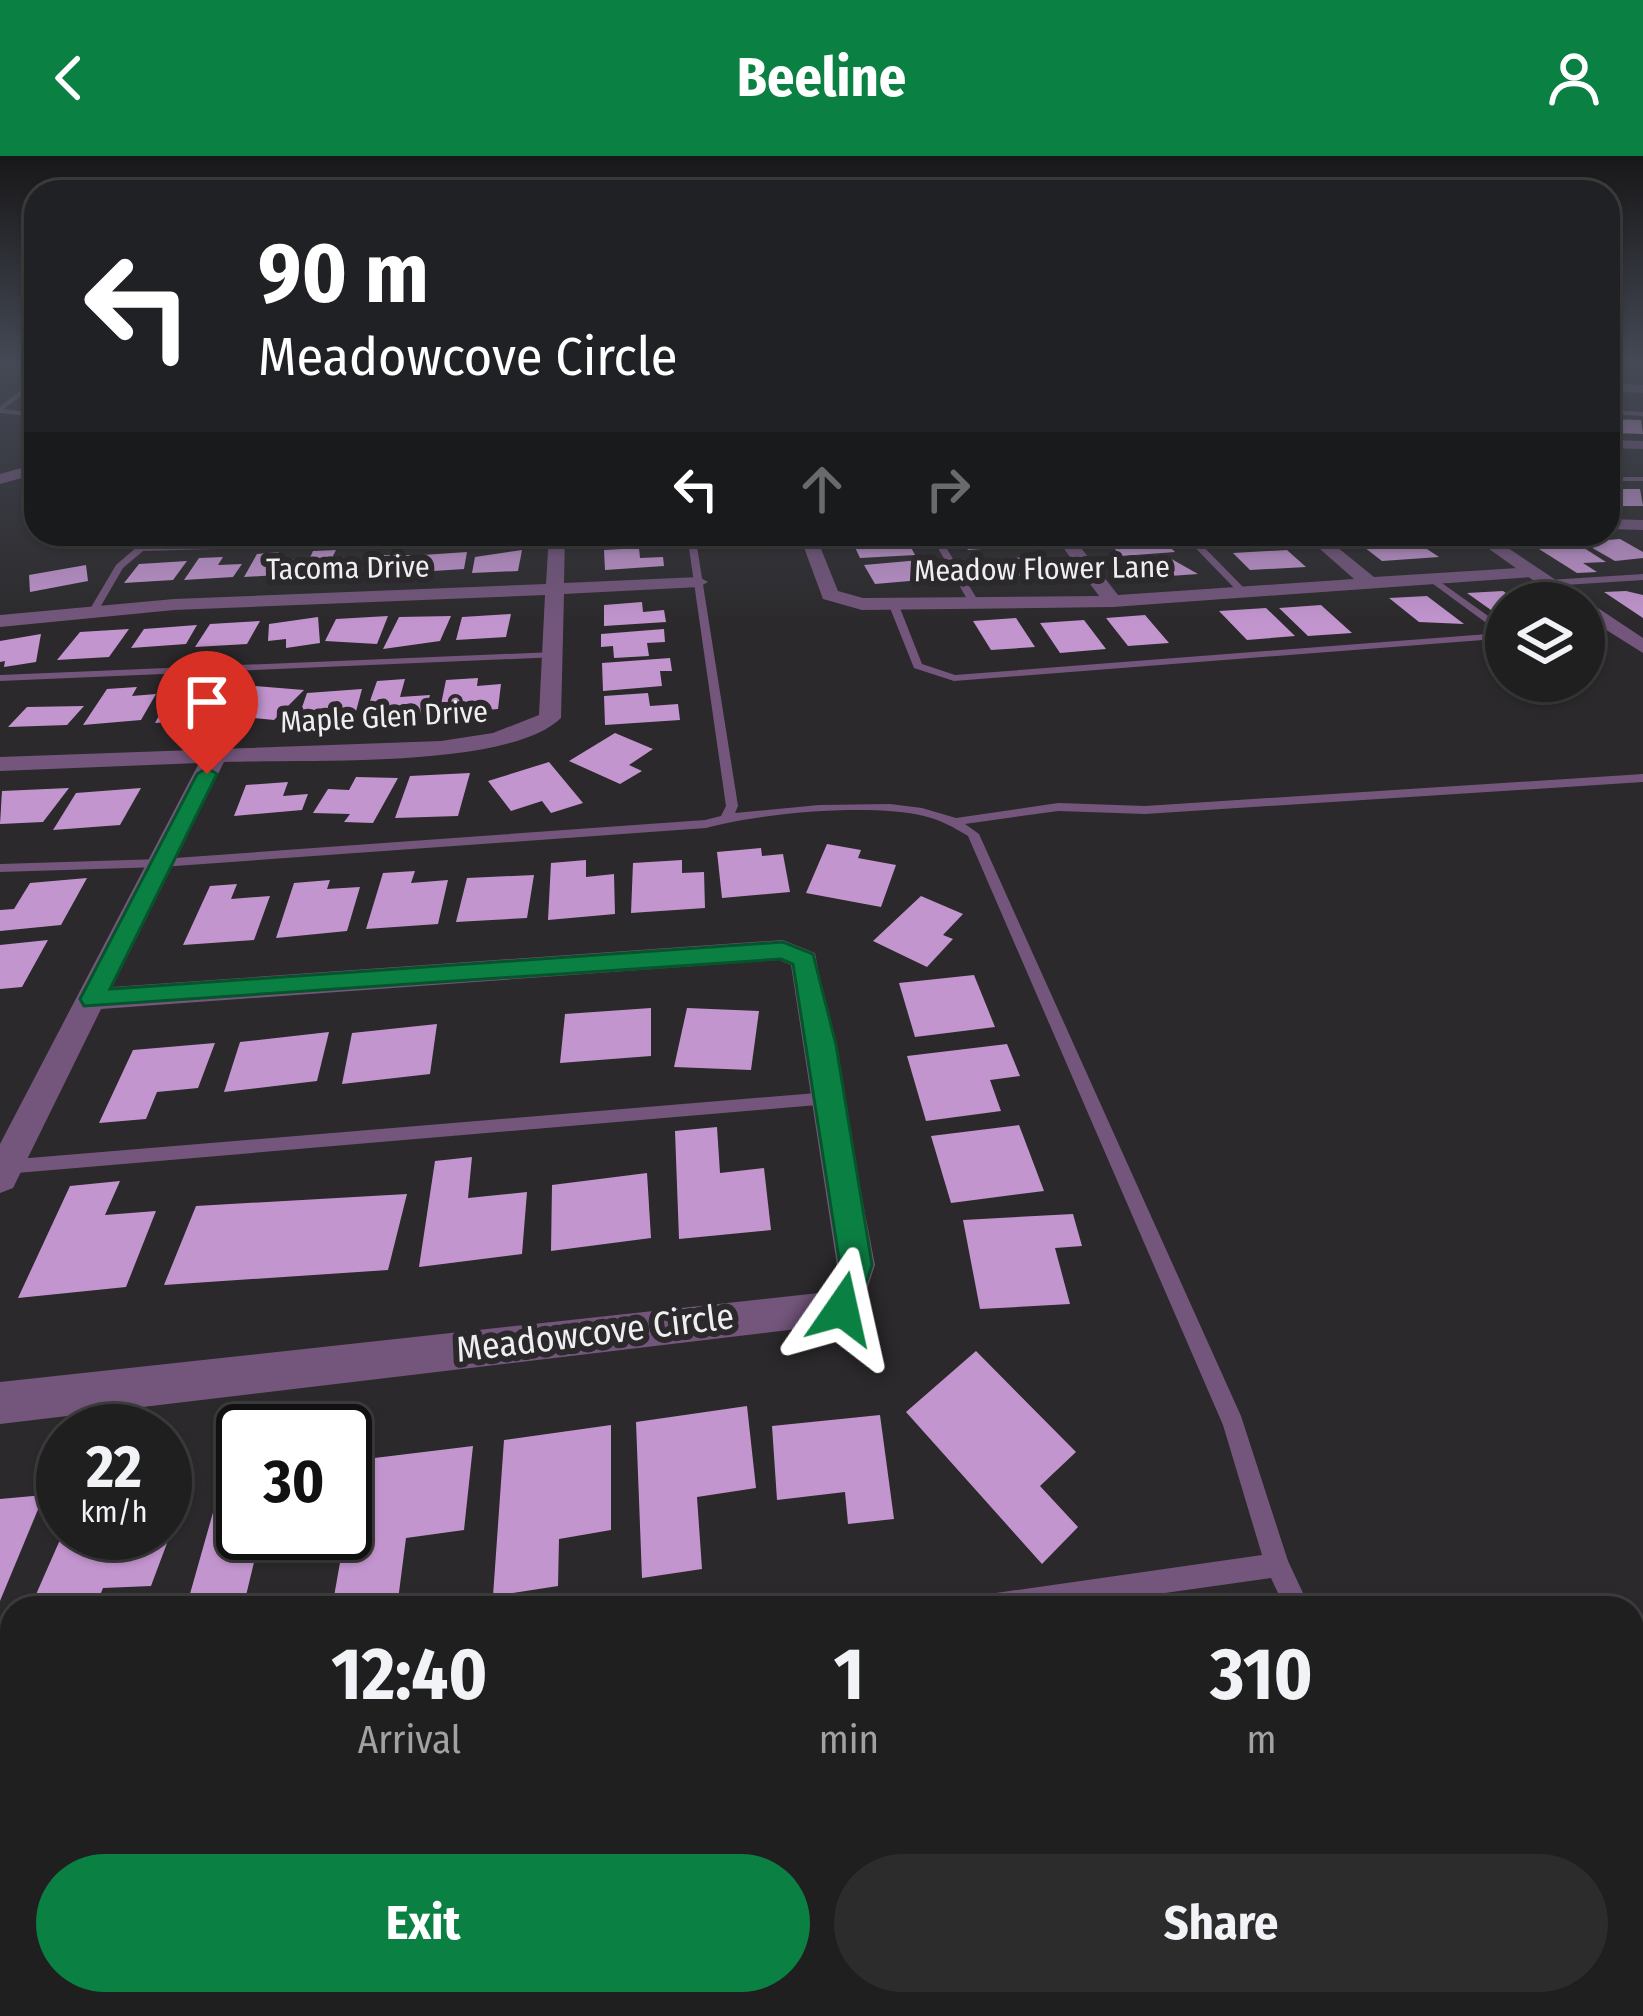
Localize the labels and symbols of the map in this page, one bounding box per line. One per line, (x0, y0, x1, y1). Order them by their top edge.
street label: Tacoma Drive (266, 549, 430, 587)
street label: Meadow Flower Lane (914, 549, 1170, 589)
pin (156, 651, 258, 774)
street label: Maple Glen Drive (279, 694, 489, 740)
position arrow (779, 1246, 905, 1372)
street label: Meadowcove Circle (454, 1294, 736, 1372)
speed limit sign: 30 (216, 1404, 372, 1560)

